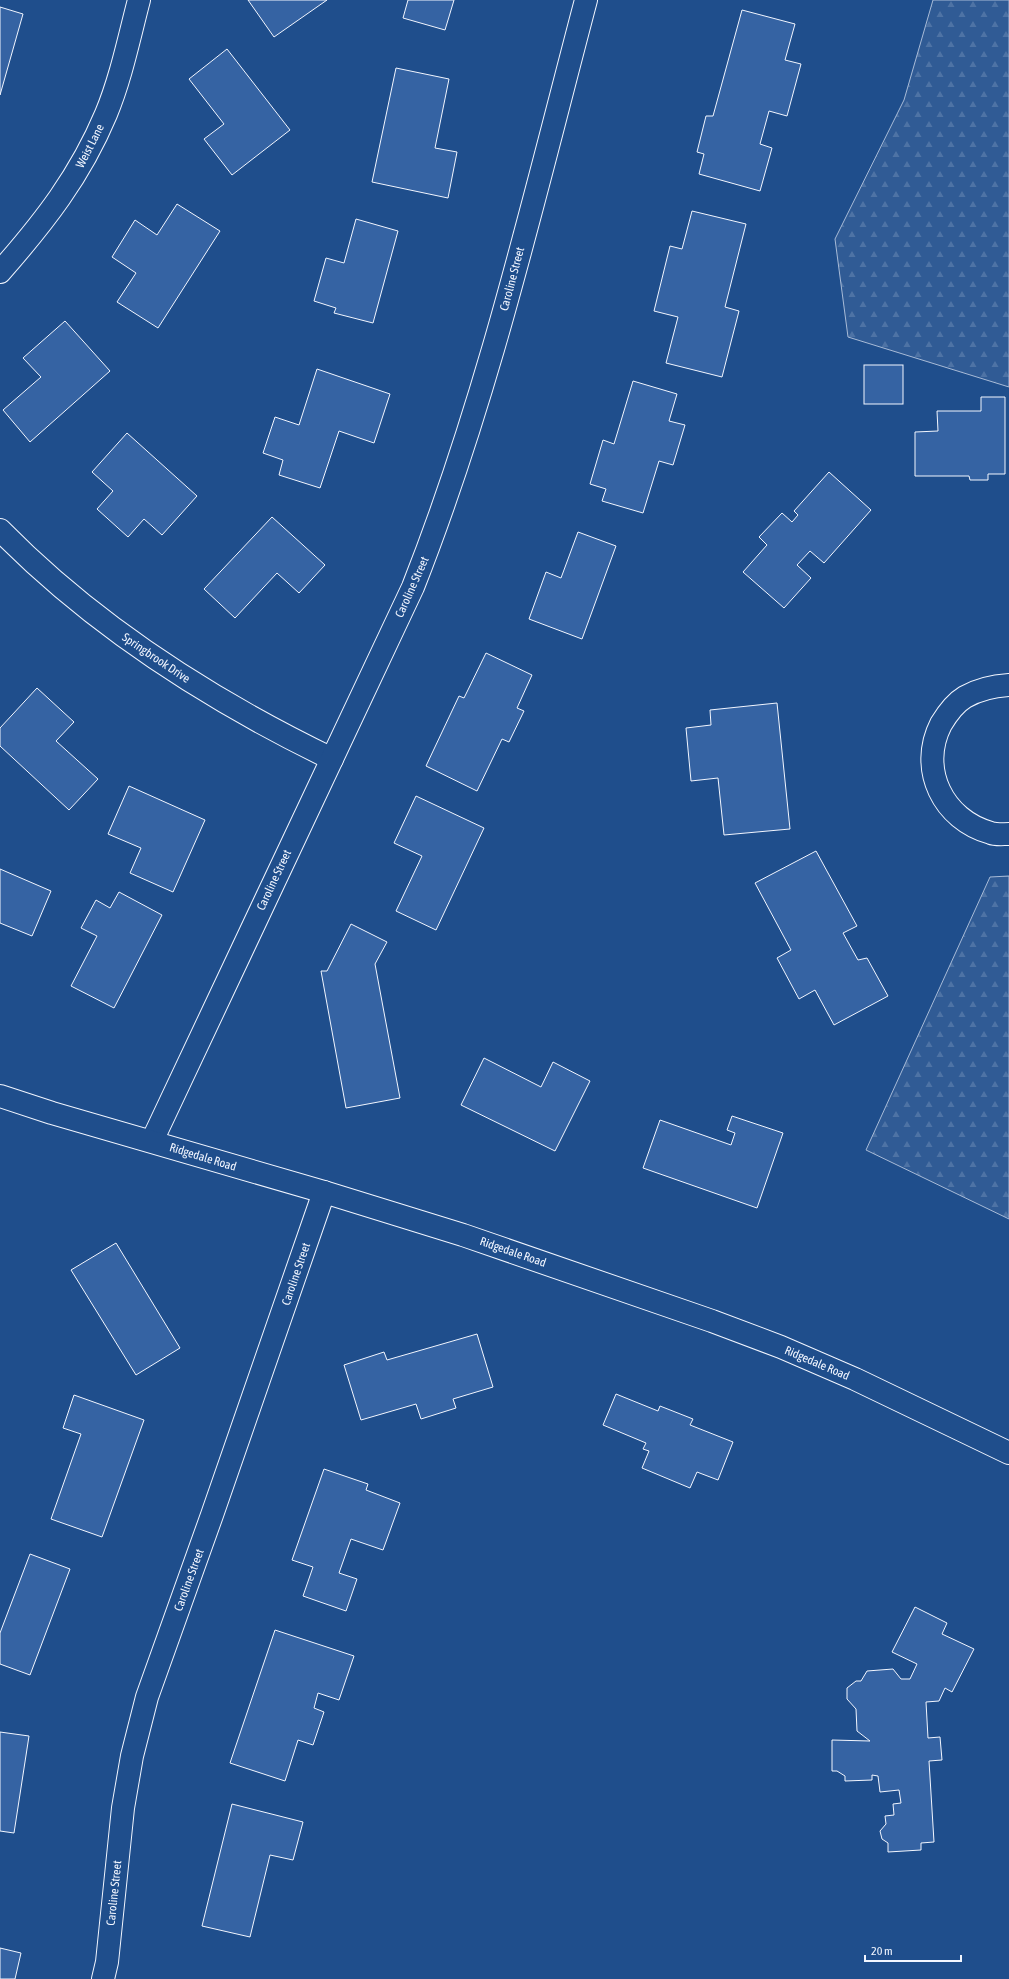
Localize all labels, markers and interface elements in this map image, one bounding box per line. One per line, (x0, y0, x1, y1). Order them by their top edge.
street label: Weist Lane (73, 122, 107, 170)
street label: Caroline Street (497, 245, 527, 312)
street label: Caroline Street (392, 554, 432, 620)
street label: Springbrook Drive (119, 630, 193, 686)
street label: Caroline Street (254, 847, 294, 913)
street label: Ridgedale Road (168, 1140, 238, 1174)
street label: Ridgedale Road (478, 1234, 548, 1270)
street label: Caroline Street (279, 1240, 313, 1307)
street label: Ridgedale Road (782, 1343, 852, 1383)
street label: Caroline Street (171, 1546, 207, 1613)
street label: Caroline Street (104, 1859, 124, 1926)
scale bar (865, 1937, 961, 1963)
text: 20 m (871, 1944, 893, 1958)

